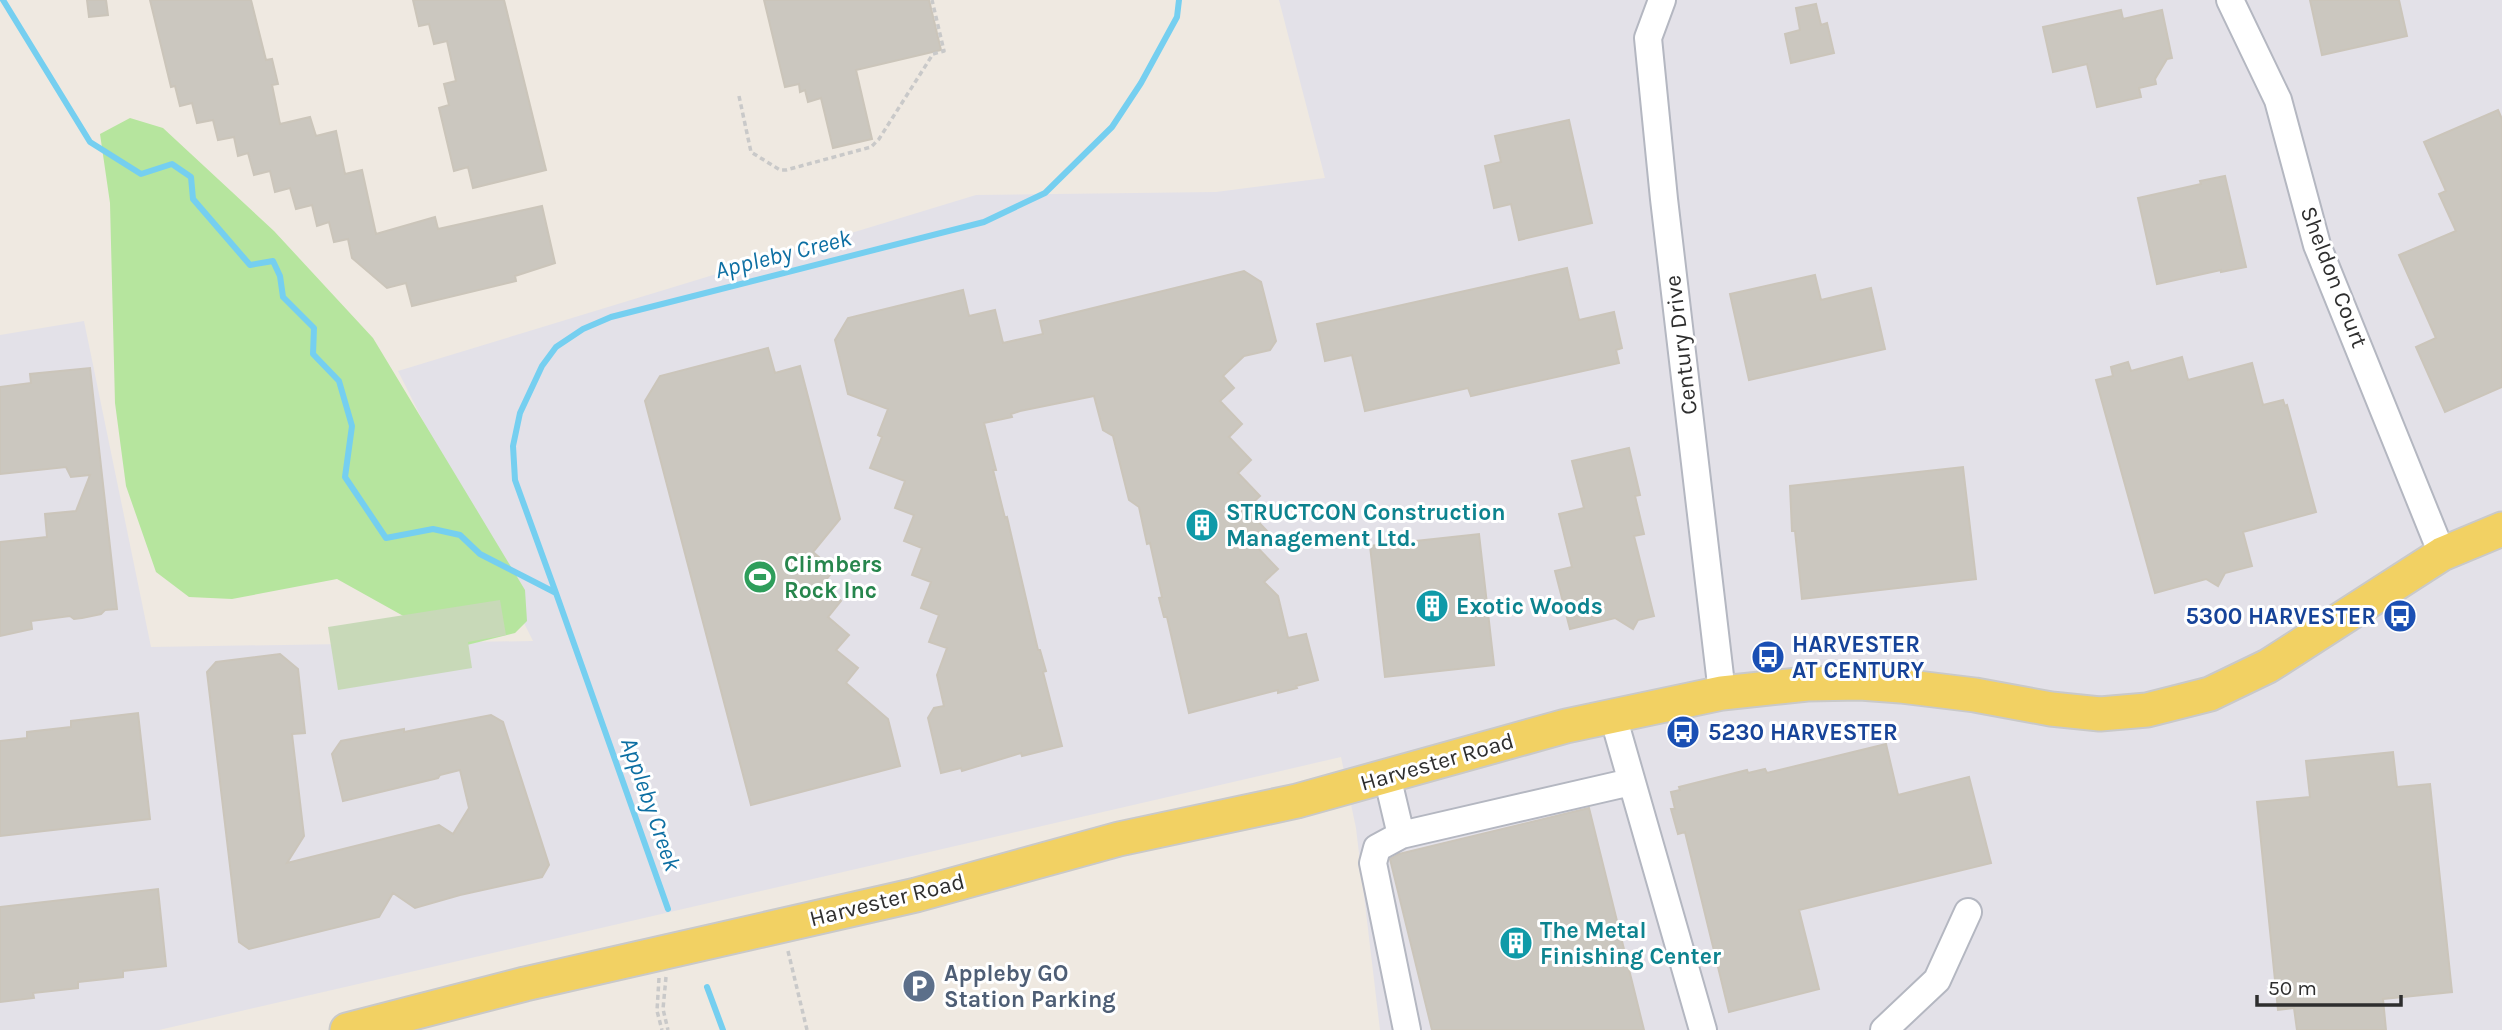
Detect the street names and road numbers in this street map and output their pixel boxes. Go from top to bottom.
street label: Sheldon Court [2295,203,2373,352]
street label: Century Drive [1659,274,1703,416]
street label: Harvester Road [1357,727,1517,797]
street label: Harvester Road [807,868,967,932]

